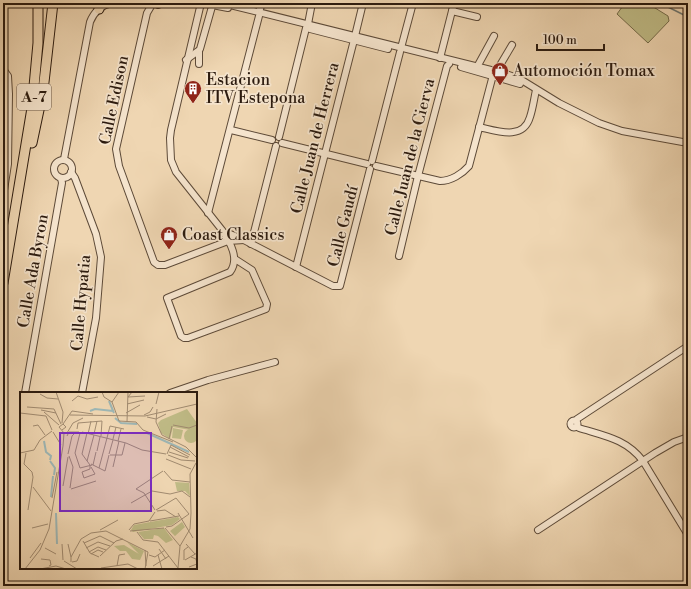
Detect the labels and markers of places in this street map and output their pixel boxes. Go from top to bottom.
shop icon: Automoción Tomax [490,61,510,86]
place label: Automoción Tomax [512,61,656,81]
place label: Estacion ITV Estepona [206,70,306,108]
building icon: Estacion ITV Estepona [183,79,203,104]
shop icon: Coast Classics [159,225,179,250]
place label: Coast Classics [182,225,284,245]

